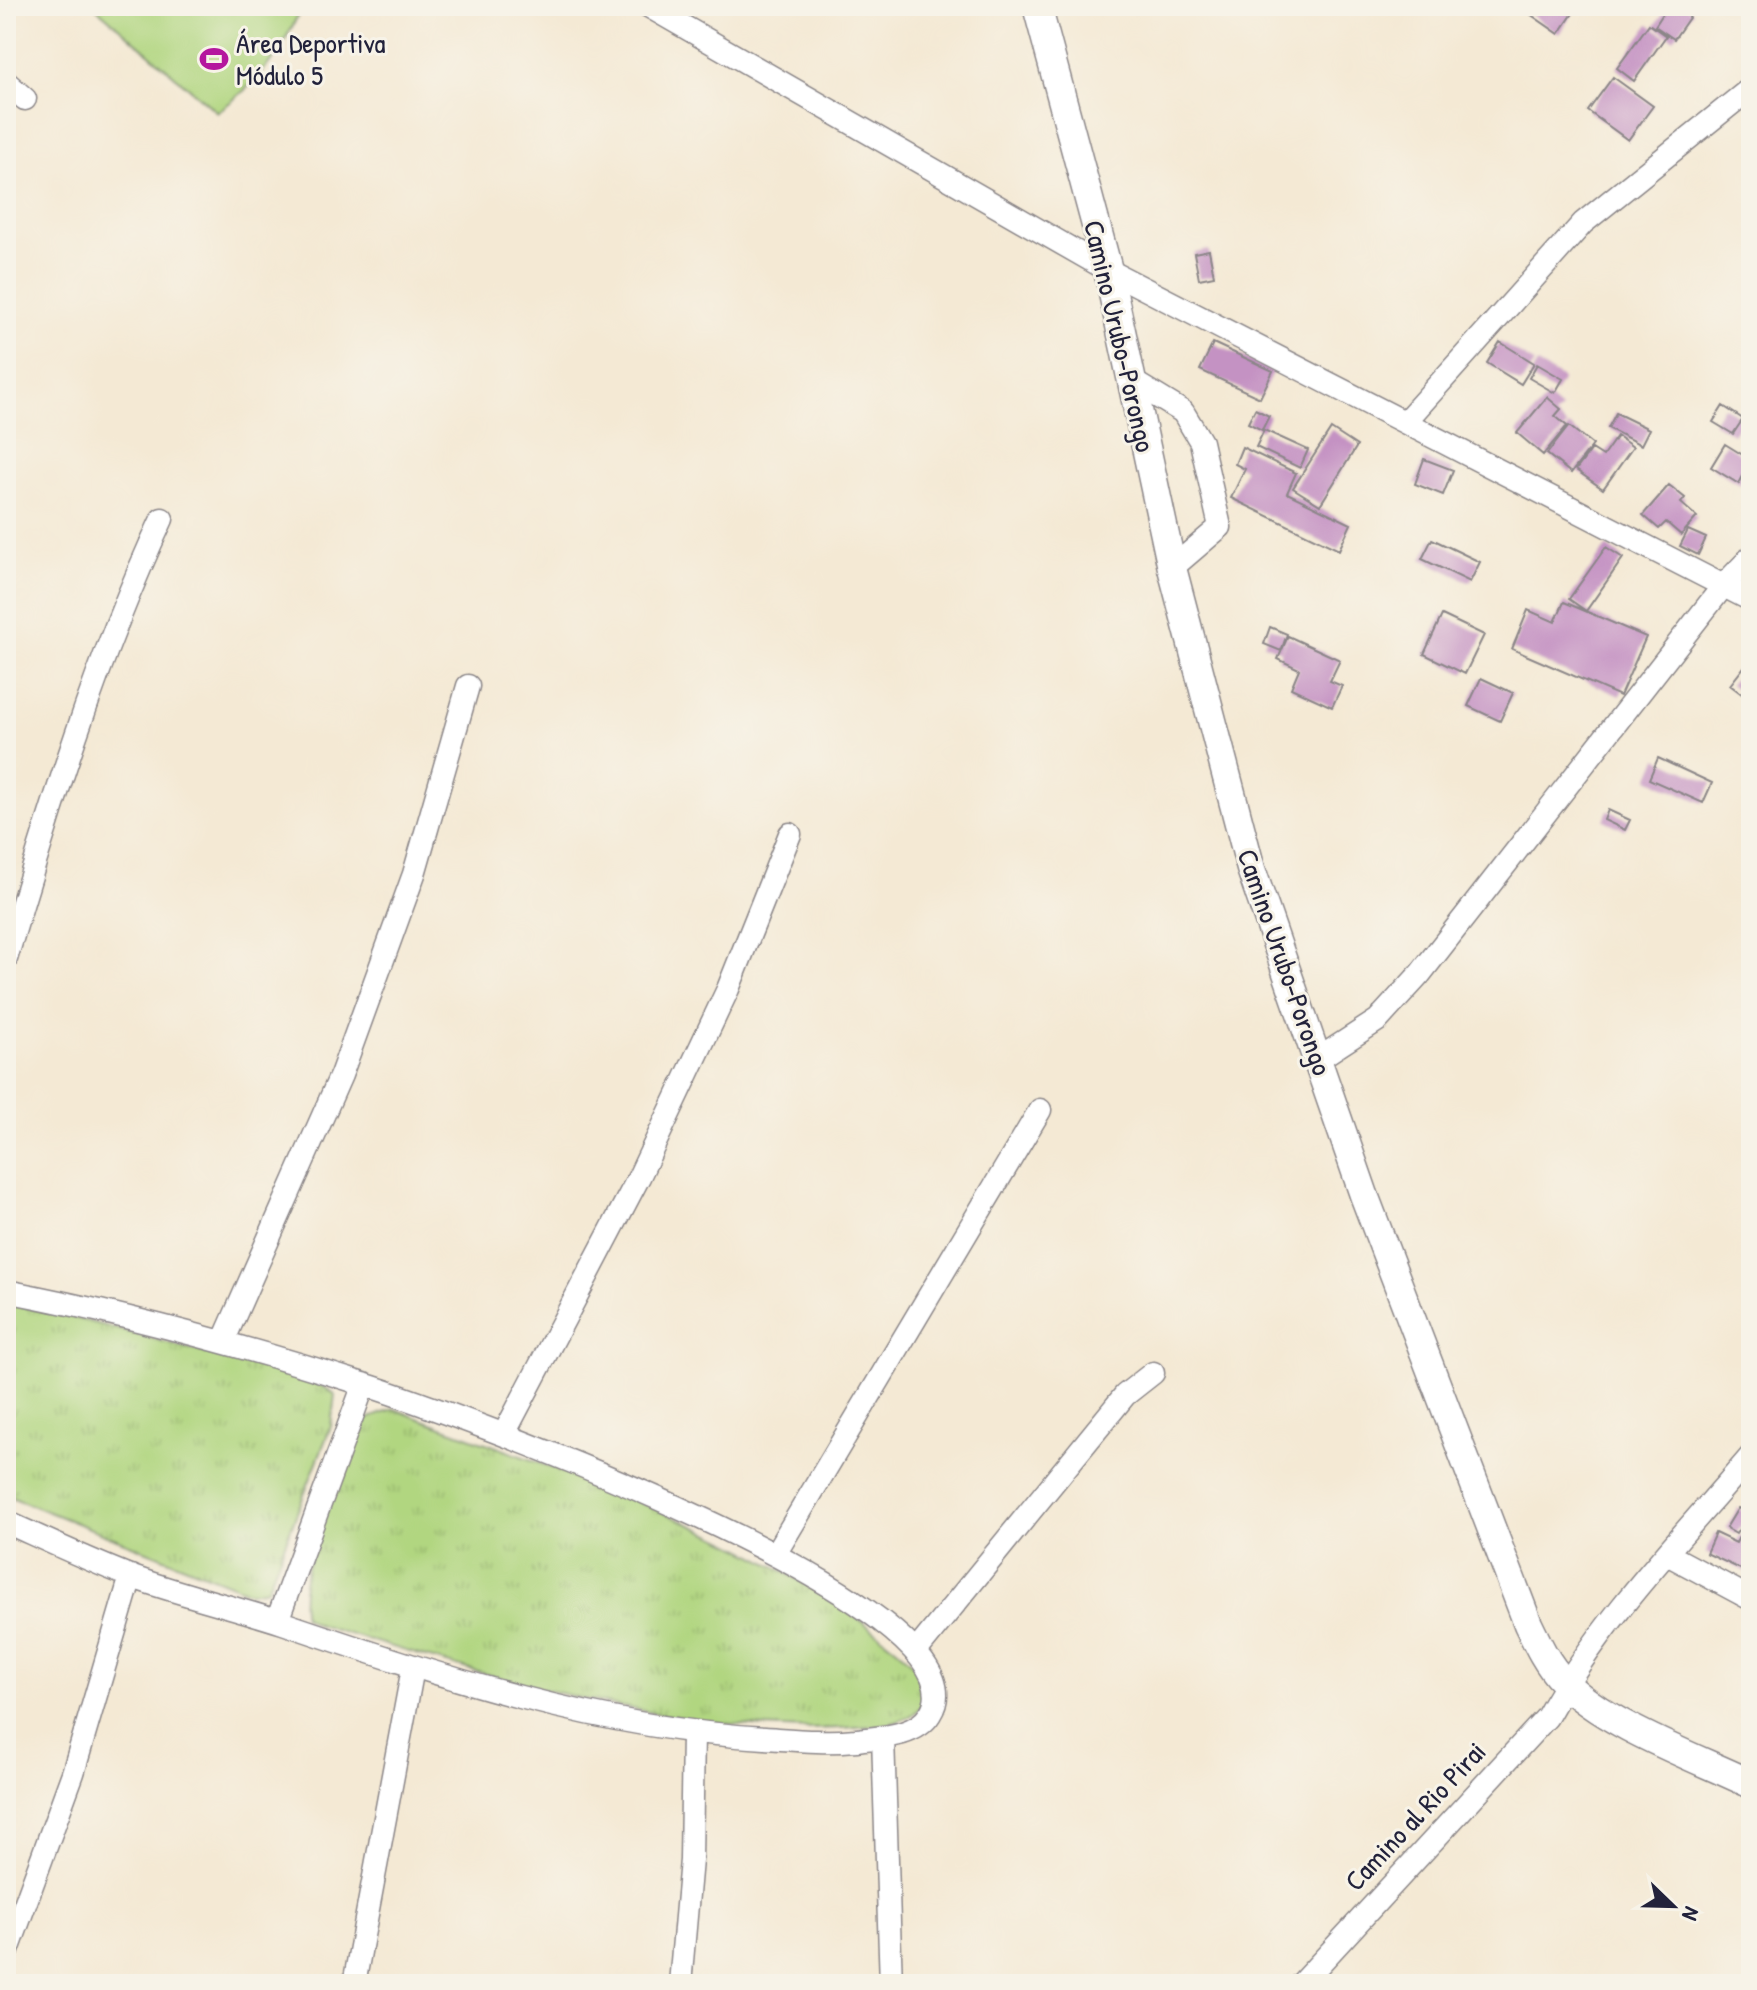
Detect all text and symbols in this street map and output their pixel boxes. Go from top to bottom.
place label: Área Deportiva Módulo 5 [236,24,386,94]
sports icon: Área Deportiva Módulo 5 [199,44,229,74]
street label: Camino Urubo-Porongo [1075,216,1165,456]
street label: Camino Urubo-Porongo [1228,844,1342,1080]
street label: Camino al Rio Pirai [1336,1733,1494,1899]
north arrow [1633,1866,1713,1946]
text: N [1675,1903,1708,1925]

